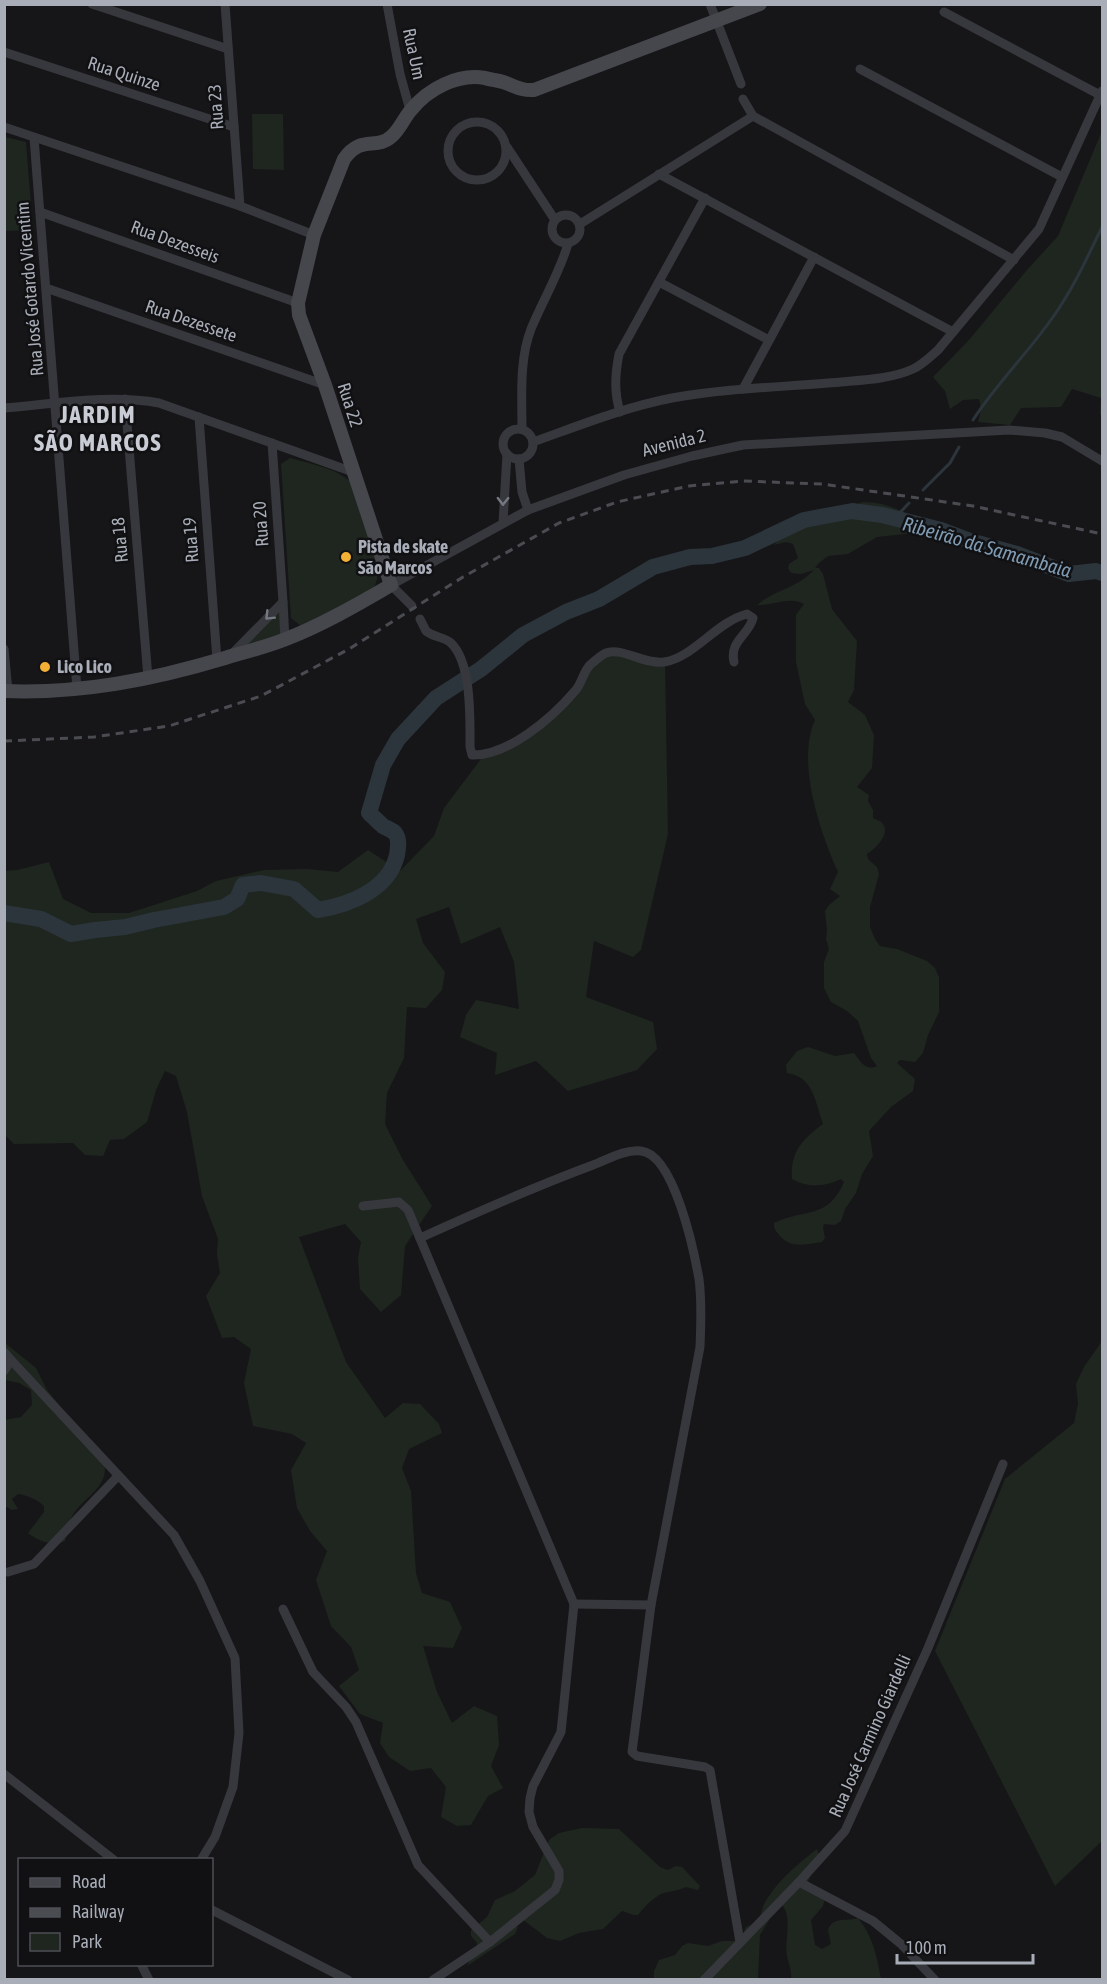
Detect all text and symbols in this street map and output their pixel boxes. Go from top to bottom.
street label: Rua Um [399,26,430,82]
street label: Rua Quinze [85,52,163,95]
street label: Rua 23 [203,84,228,130]
street label: Rua José Gotardo Vicentim [11,201,48,377]
street label: Rua Dezesseis [128,216,222,267]
street label: Rua Dezessete [143,295,240,346]
street label: Rua 22 [333,380,367,430]
district label: JARDIM SÃO MARCOS [34,401,162,456]
street label: Avenida 2 [640,424,708,461]
one-way arrow [497,496,509,505]
street label: Rua 20 [248,501,273,547]
water label: Ribeirão da Samambaia [900,511,1074,582]
street label: Rua 18 [107,516,132,564]
street label: Rua 19 [178,517,203,563]
place label: Pista de skate São Marcos [358,536,448,578]
marker: Pista de skate São Marcos [339,550,353,564]
one-way arrow [266,609,277,620]
place label: Lico Lico [57,656,112,677]
marker: Lico Lico [38,660,52,674]
street label: Rua José Carmino Giardelli [824,1651,915,1820]
legend [18,1858,213,1966]
text: Road [72,1871,106,1892]
text: Railway [72,1901,124,1922]
scale bar [897,1927,1034,1965]
text: Park [72,1931,102,1952]
text: 100 m [906,1937,947,1958]

